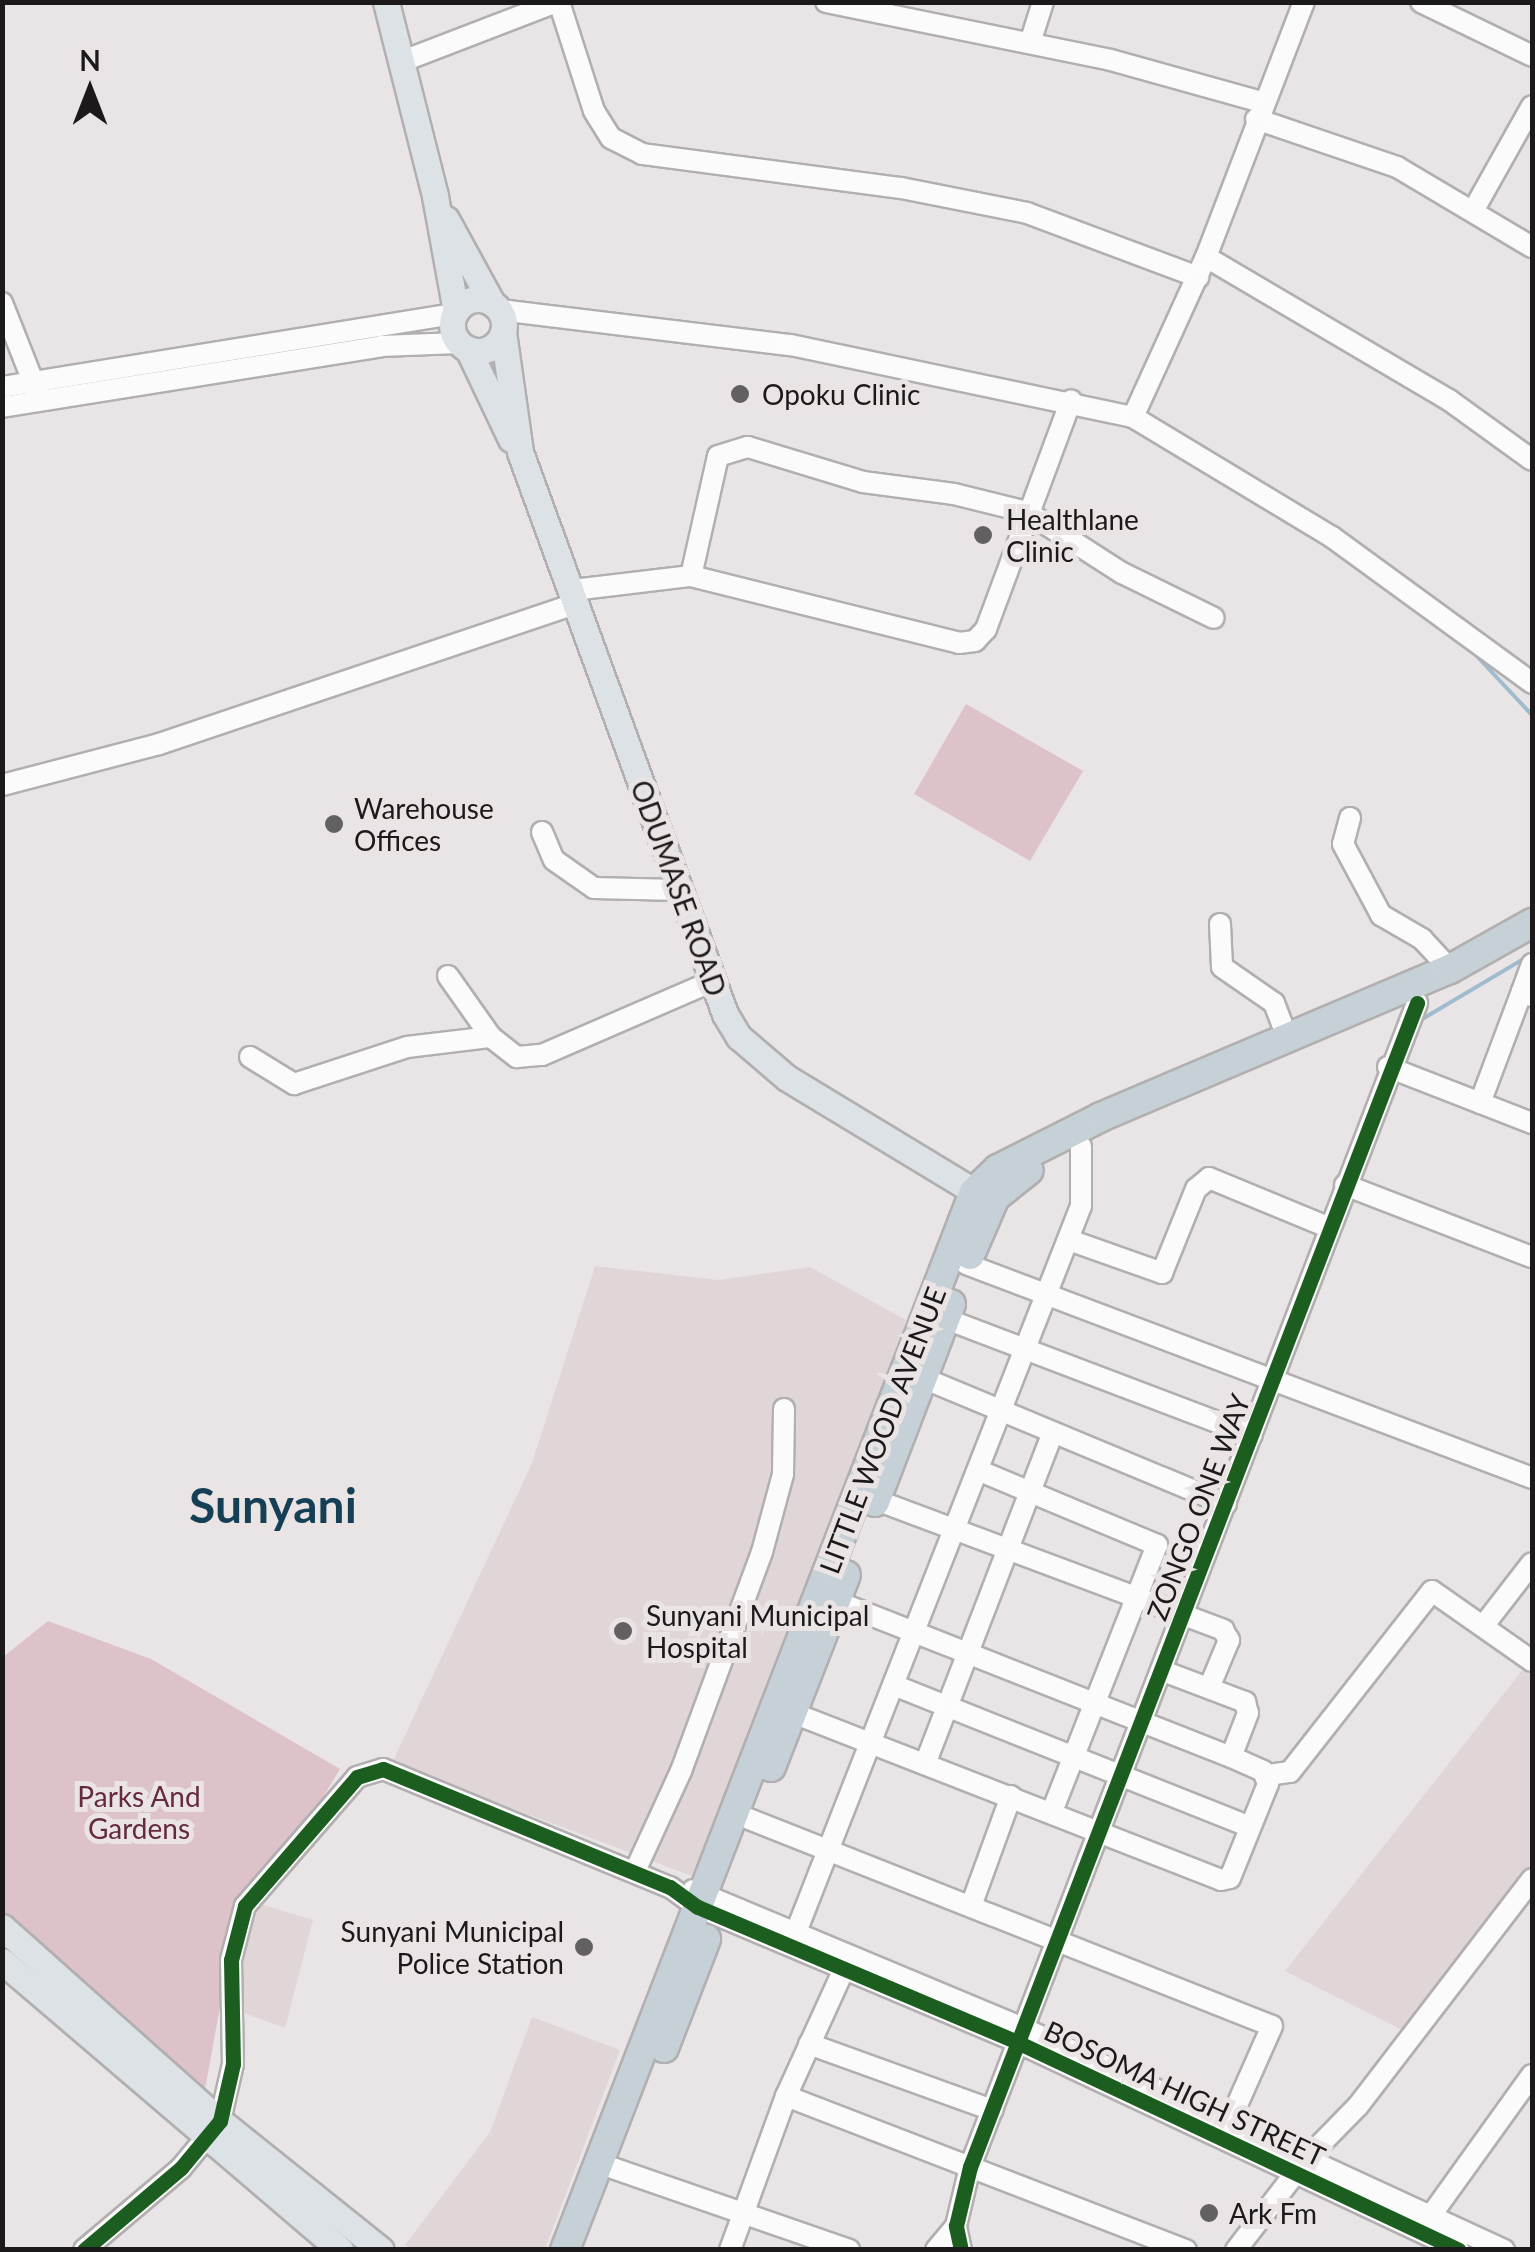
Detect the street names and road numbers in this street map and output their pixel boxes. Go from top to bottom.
street label: ODUMASE ROAD [624,775,734,1001]
street label: LITTLE WOOD AVENUE [812,1281,952,1579]
street label: ZONGO ONE WAY [1139,1389,1257,1625]
street label: BOSOMA HIGH STREET [1039,2013,1331,2173]

